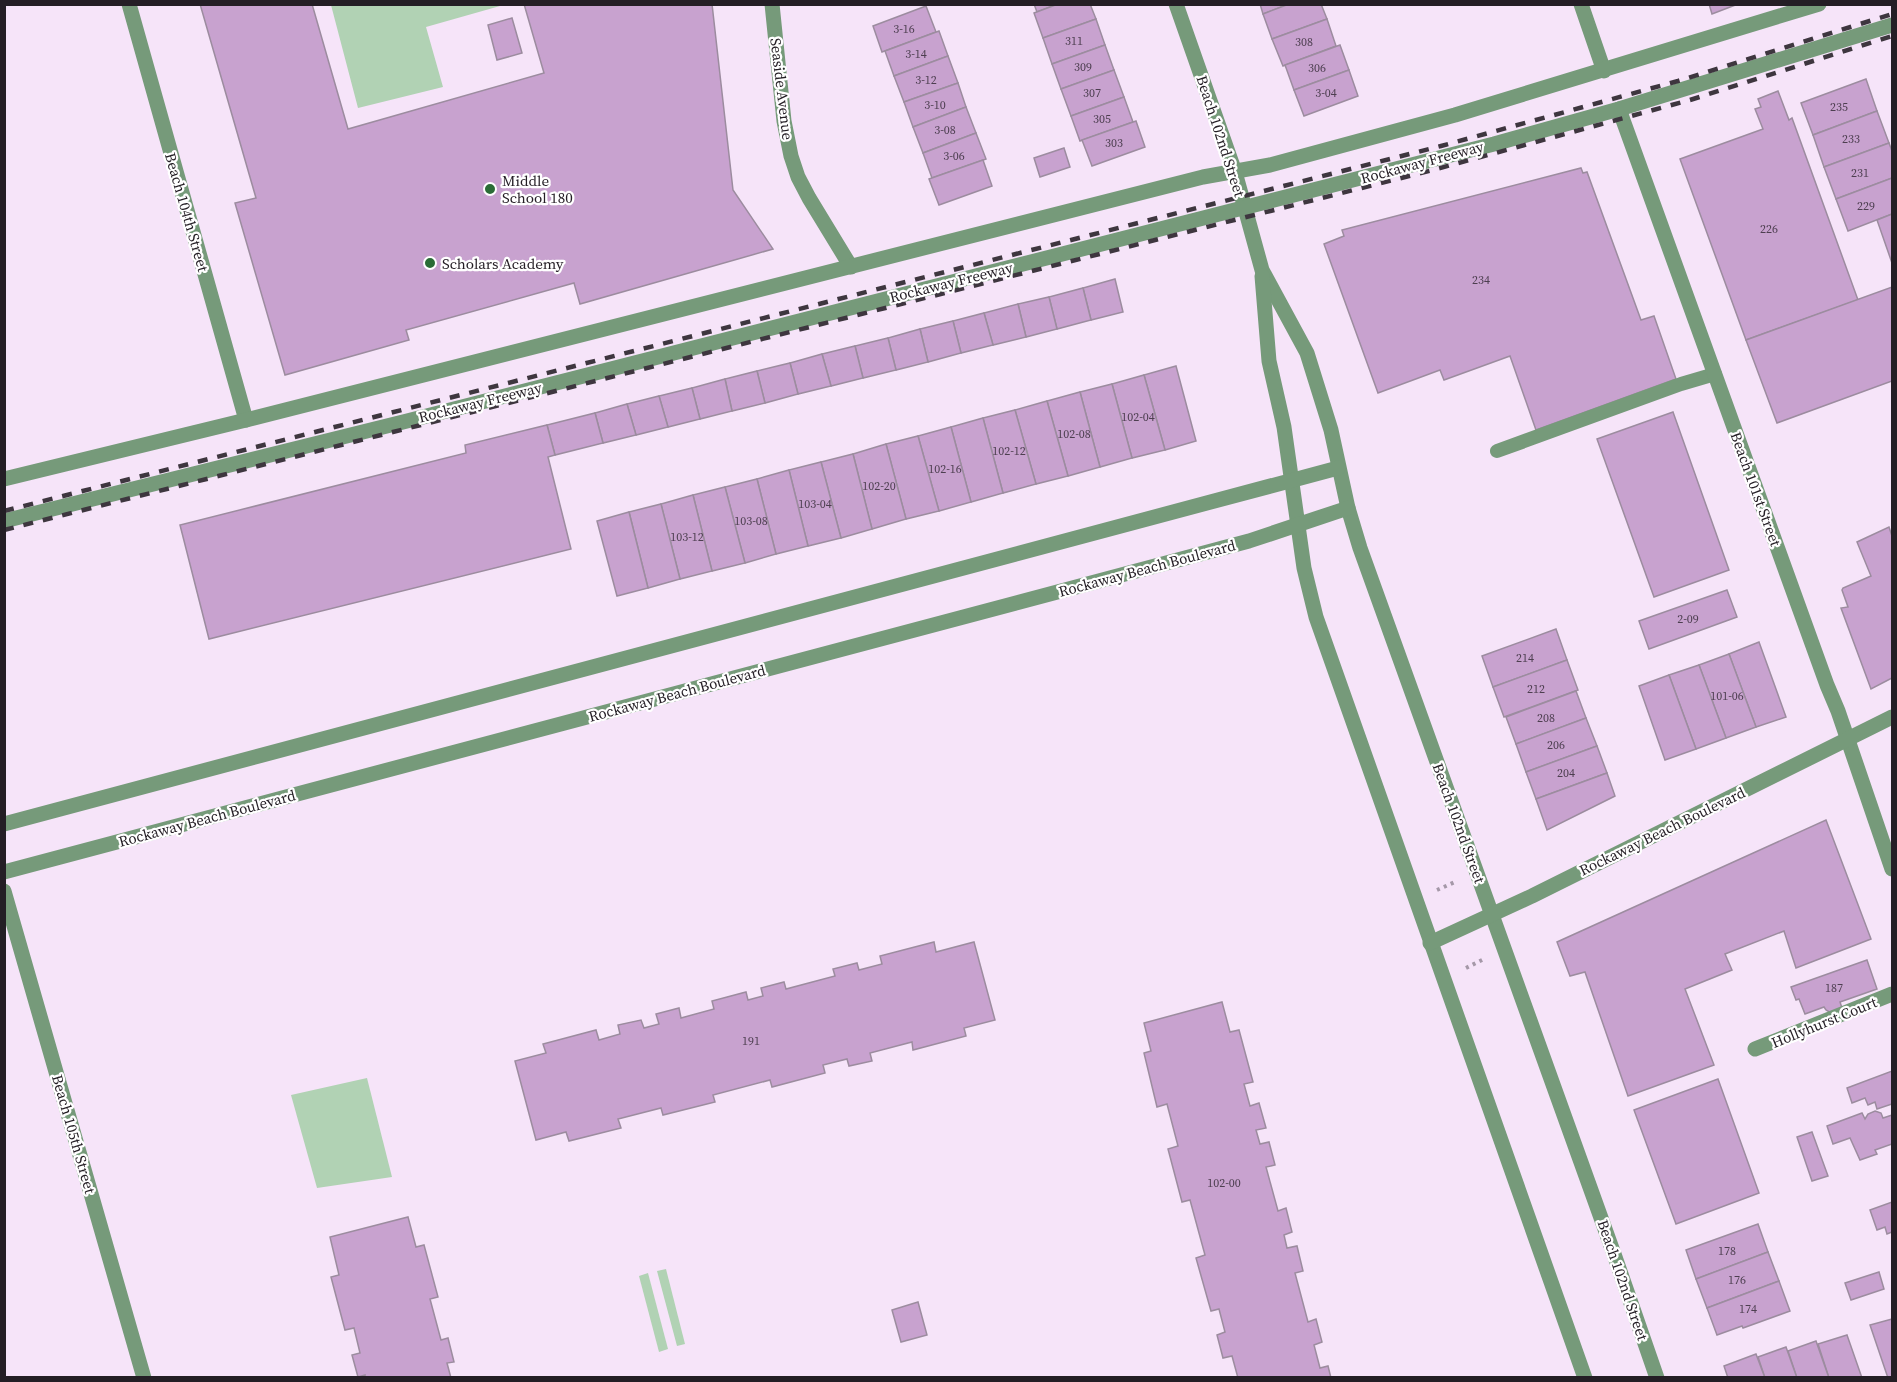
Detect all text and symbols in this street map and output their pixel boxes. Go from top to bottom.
house number: 3-16 [893,21,915,37]
house number: 311 [1065,33,1083,49]
house number: 308 [1295,34,1313,50]
street label: Seaside Avenue [765,37,799,142]
house number: 3-14 [905,46,927,62]
house number: 309 [1074,59,1092,75]
house number: 306 [1308,60,1326,76]
house number: 3-12 [915,72,937,88]
street label: Beach 102nd Street [1191,73,1251,200]
house number: 307 [1083,85,1101,101]
house number: 3-04 [1315,85,1337,101]
house number: 3-10 [924,97,946,113]
house number: 235 [1830,99,1848,115]
house number: 305 [1093,111,1111,127]
house number: 3-08 [934,122,956,138]
house number: 233 [1842,131,1860,147]
house number: 303 [1105,135,1123,151]
street label: Rockaway Freeway [1358,135,1486,189]
house number: 3-06 [943,148,965,164]
street label: Beach 104th Street [160,150,214,274]
house number: 231 [1851,165,1869,181]
place label: Middle School 180 [502,170,573,208]
marker: Middle School 180 [483,182,497,196]
house number: 229 [1857,198,1875,214]
house number: 226 [1760,221,1778,237]
place label: Scholars Academy [442,253,564,274]
marker: Scholars Academy [423,256,437,270]
street label: Rockaway Freeway [887,256,1015,307]
house number: 234 [1472,272,1490,288]
street label: Rockaway Freeway [416,376,544,427]
house number: 102-04 [1121,409,1155,425]
house number: 102-08 [1057,426,1091,442]
street label: Beach 101st Street [1726,429,1786,549]
house number: 102-12 [992,443,1026,459]
house number: 102-16 [928,461,962,477]
house number: 102-20 [862,478,896,494]
house number: 103-04 [798,496,832,512]
house number: 103-08 [734,513,768,529]
house number: 103-12 [670,529,704,545]
street label: Rockaway Beach Boulevard [1056,534,1238,602]
house number: 2-09 [1677,611,1699,627]
house number: 214 [1516,650,1534,666]
street label: Rockaway Beach Boulevard [586,659,768,727]
house number: 212 [1527,681,1545,697]
house number: 101-06 [1710,688,1744,704]
house number: 208 [1537,710,1555,726]
house number: 206 [1547,737,1565,753]
street label: Beach 102nd Street [1427,760,1491,886]
house number: 204 [1557,765,1575,781]
street label: Rockaway Beach Boulevard [1575,781,1749,880]
street label: Rockaway Beach Boulevard [116,784,298,852]
house number: 187 [1825,980,1843,996]
street label: Hollyhurst Court [1768,991,1880,1053]
house number: 191 [742,1033,760,1049]
street label: Beach 105th Street [47,1072,101,1196]
house number: 102-00 [1207,1175,1241,1191]
street label: Beach 102nd Street [1592,1217,1654,1343]
house number: 178 [1718,1243,1736,1259]
house number: 176 [1728,1272,1746,1288]
house number: 174 [1739,1301,1757,1317]

